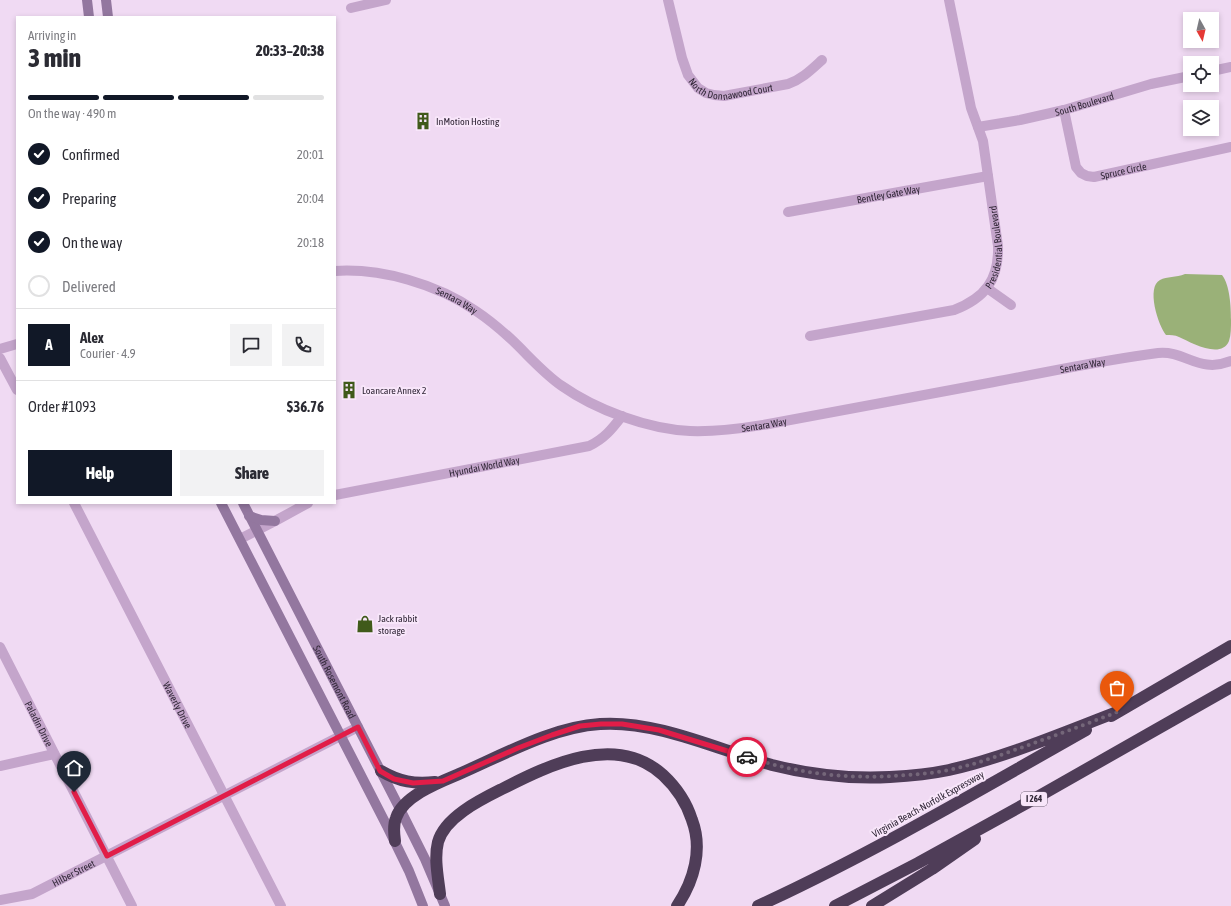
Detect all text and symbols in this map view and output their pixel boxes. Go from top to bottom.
north arrow [1183,12,1219,48]
map controls [1183,12,1219,136]
text: Arriving in [28,28,76,43]
text: 20:33–20:38 [256,42,324,59]
text: 3 min [28,43,81,73]
button: locate [1183,56,1219,92]
street label: North Donnawood Court [687,76,774,102]
street label: South Boulevard [1054,90,1115,117]
button: layers [1183,100,1219,136]
text: On the way · 490 m [28,106,116,121]
building icon: InMotion Hosting [413,111,433,131]
place label: InMotion Hosting [436,116,500,127]
icon: check [28,143,50,165]
text: Confirmed [62,146,120,163]
text: 20:01 [297,147,324,162]
street label: Spruce Circle [1099,160,1148,181]
street label: Bentley Gate Way [856,183,921,205]
icon: check [28,187,50,209]
text: Preparing [62,190,116,207]
text: 20:04 [297,191,324,206]
street label: Presidential Boulevard [983,205,1004,290]
icon: check [28,231,50,253]
text: On the way [62,234,123,251]
text: 20:18 [297,235,324,250]
text: Delivered [62,278,116,295]
street label: Sentara Way [434,285,480,316]
button: chat [230,324,272,366]
button: phone [282,324,324,366]
text: Alex [80,329,104,346]
text: A [45,336,53,353]
text: Courier · 4.9 [80,346,136,361]
street label: Sentara Way [1059,356,1106,375]
building icon: Loancare Annex 2 [339,380,359,400]
place label: Loancare Annex 2 [362,385,427,396]
text: Order #1093 [28,398,96,415]
text: $36.76 [287,398,324,415]
street label: Sentara Way [741,415,788,434]
button: Help [28,450,172,496]
button: Share [180,450,324,496]
street label: Hyundai World Way [448,454,521,478]
place label: Jack rabbit storage [378,613,417,636]
shop icon: Jack rabbit storage [355,614,375,634]
street label: South Rosemont Road [311,643,358,721]
pin [1100,671,1134,712]
icon: bag [1106,677,1128,699]
street label: Waverly Drive [161,680,194,730]
street label: Paladin Drive [23,699,55,749]
courier [727,737,767,777]
icon: car [736,746,758,768]
pin [57,751,91,792]
icon: home [63,757,85,779]
street label: Virginia Beach-Norfolk Expressway [870,769,986,839]
road number: I 264 [1021,792,1047,806]
street label: Hilber Street [50,857,97,888]

